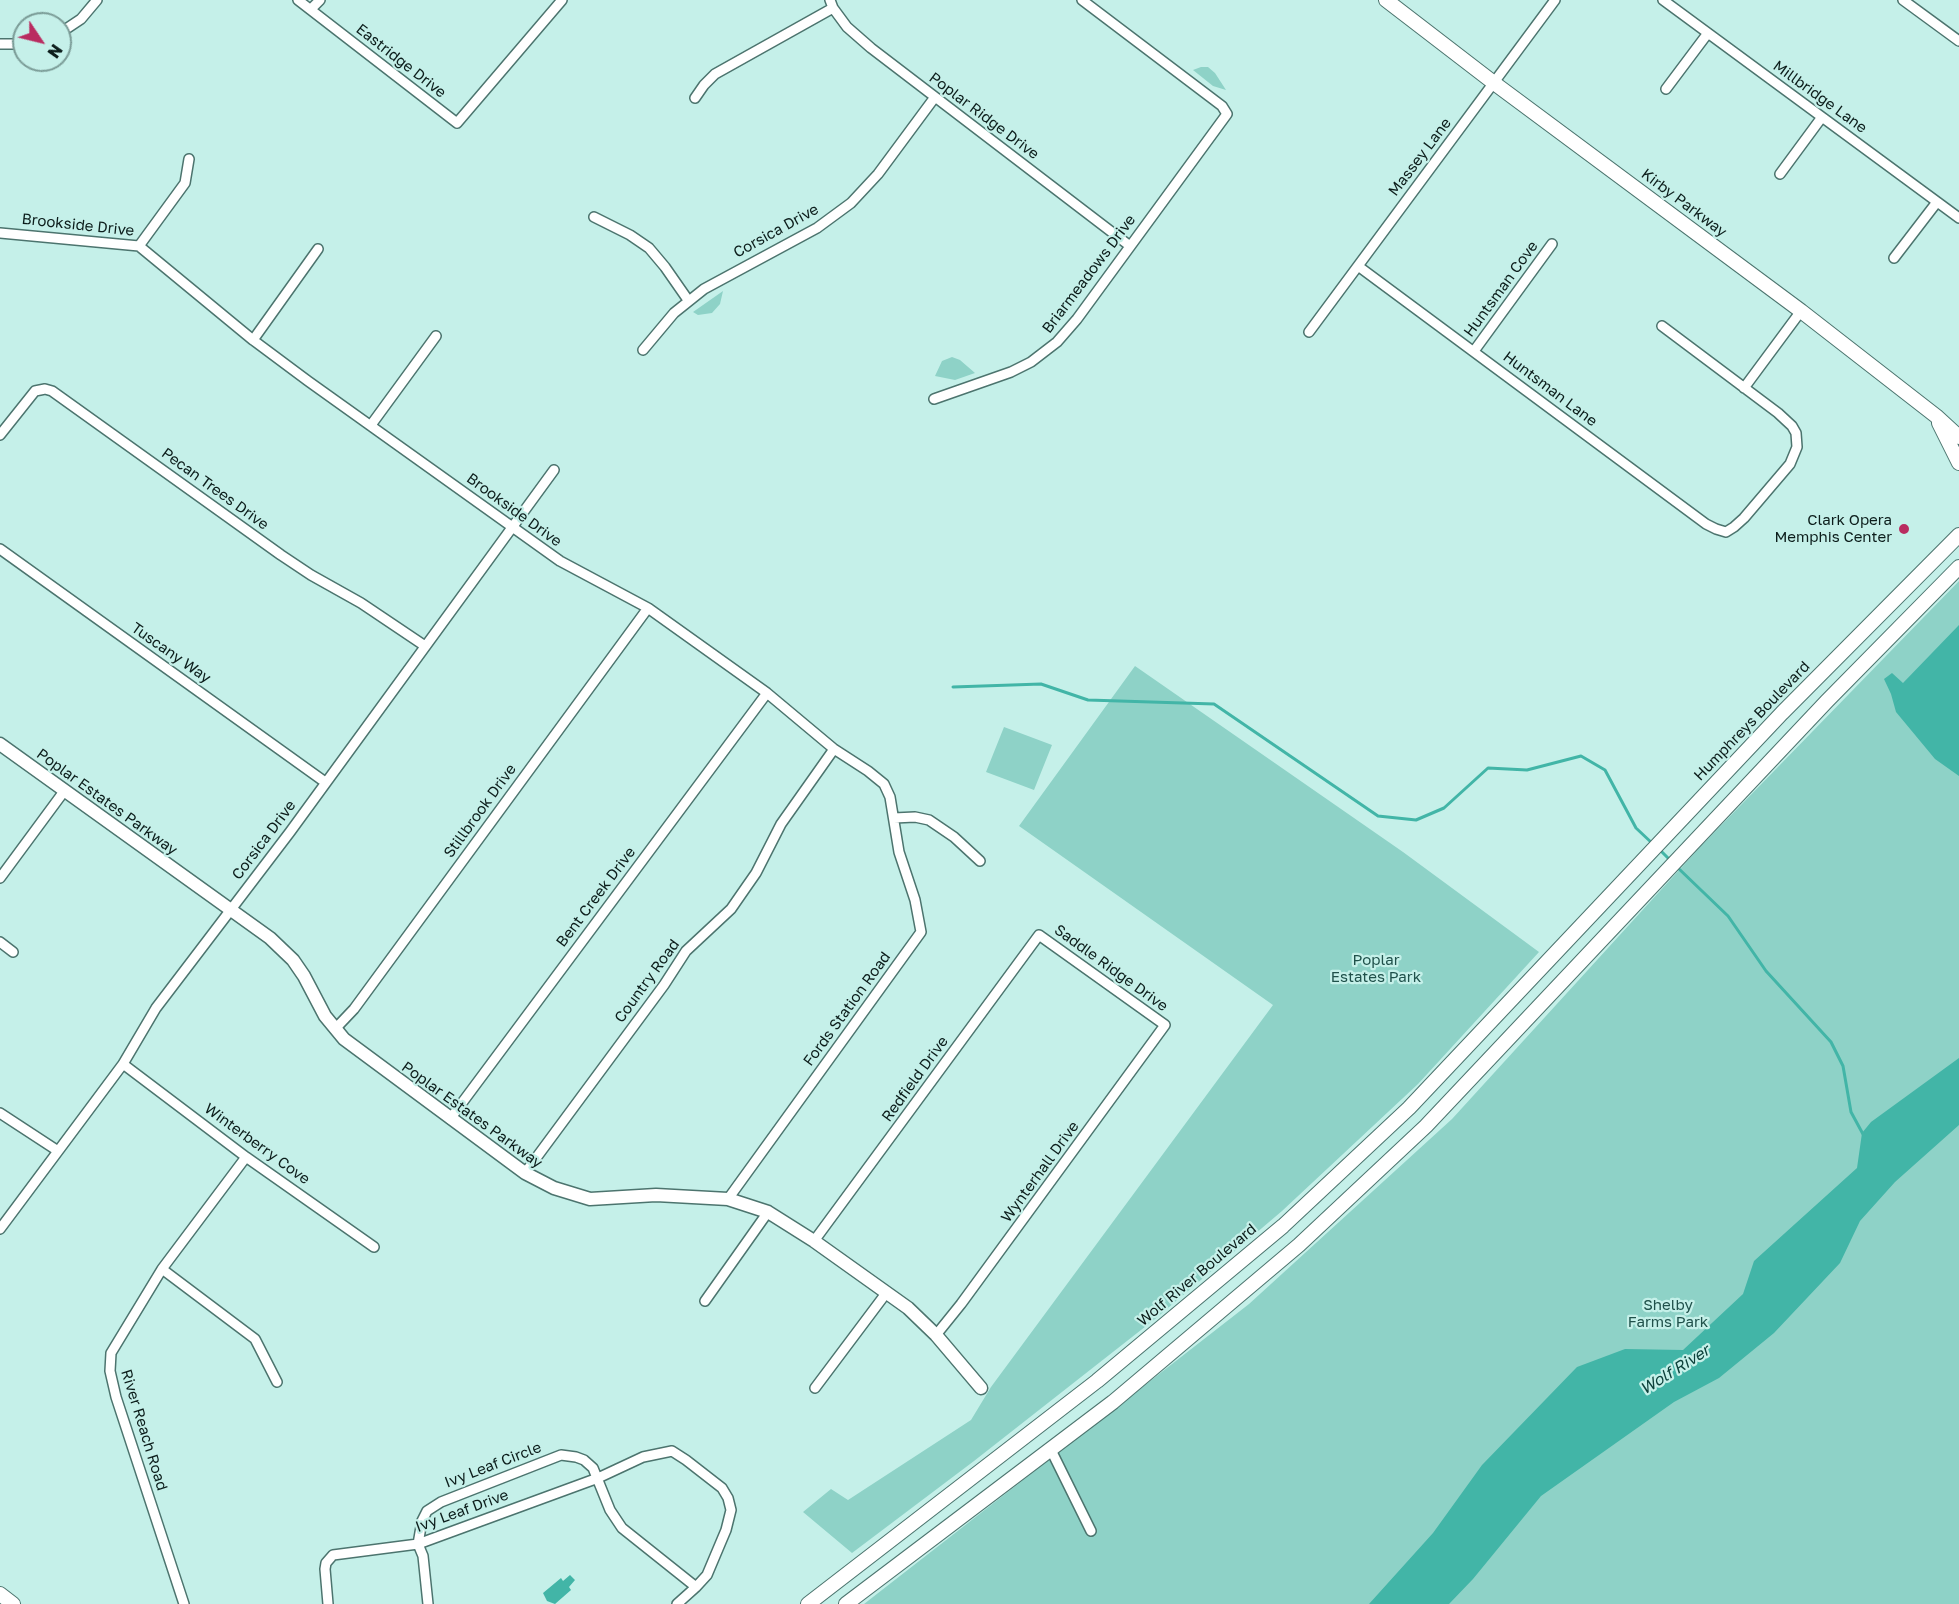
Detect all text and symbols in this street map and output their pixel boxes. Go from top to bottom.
north arrow [12,12,72,72]
street label: Eastridge Drive [352,20,450,102]
text: N [43,40,67,62]
street label: Millbridge Lane [1770,57,1870,137]
street label: Poplar Ridge Drive [925,69,1043,163]
street label: Massey Lane [1385,114,1455,200]
street label: Kirby Parkway [1638,165,1730,241]
street label: Corsica Drive [730,200,822,262]
street label: Brookside Drive [21,210,135,240]
street label: Briarmeadows Drive [1039,211,1139,337]
street label: Huntsman Cove [1460,238,1542,340]
street label: Huntsman Lane [1499,348,1601,430]
street label: Pecan Trees Drive [158,444,272,534]
street label: Brookside Drive [463,469,565,551]
place label: Clark Opera Memphis Center [1774,511,1892,546]
marker: Clark Opera Memphis Center [1897,522,1911,536]
street label: Tuscany Way [128,619,214,687]
street label: Humphreys Boulevard [1690,658,1814,784]
street label: Poplar Estates Parkway [33,745,181,859]
street label: Stillbrook Drive [440,761,520,861]
street label: Corsica Drive [228,797,300,883]
street label: Bent Creek Drive [553,844,639,950]
street label: Saddle Ridge Drive [1051,921,1171,1015]
street label: Country Road [611,936,683,1026]
street label: Fords Station Road [800,948,894,1070]
park label: Poplar Estates Park [1331,951,1421,986]
street label: Redfield Drive [878,1033,952,1125]
street label: Poplar Estates Parkway [398,1058,546,1172]
street label: Winterberry Cove [201,1100,313,1188]
street label: Wynterhall Drive [997,1118,1083,1226]
street label: Wolf River Boulevard [1134,1220,1260,1330]
park label: Shelby Farms Park [1628,1296,1708,1331]
water label: Wolf River [1637,1341,1713,1399]
street label: River Reach Road [117,1367,171,1493]
street label: Ivy Leaf Circle [442,1438,544,1492]
street label: Ivy Leaf Drive [413,1486,511,1536]

